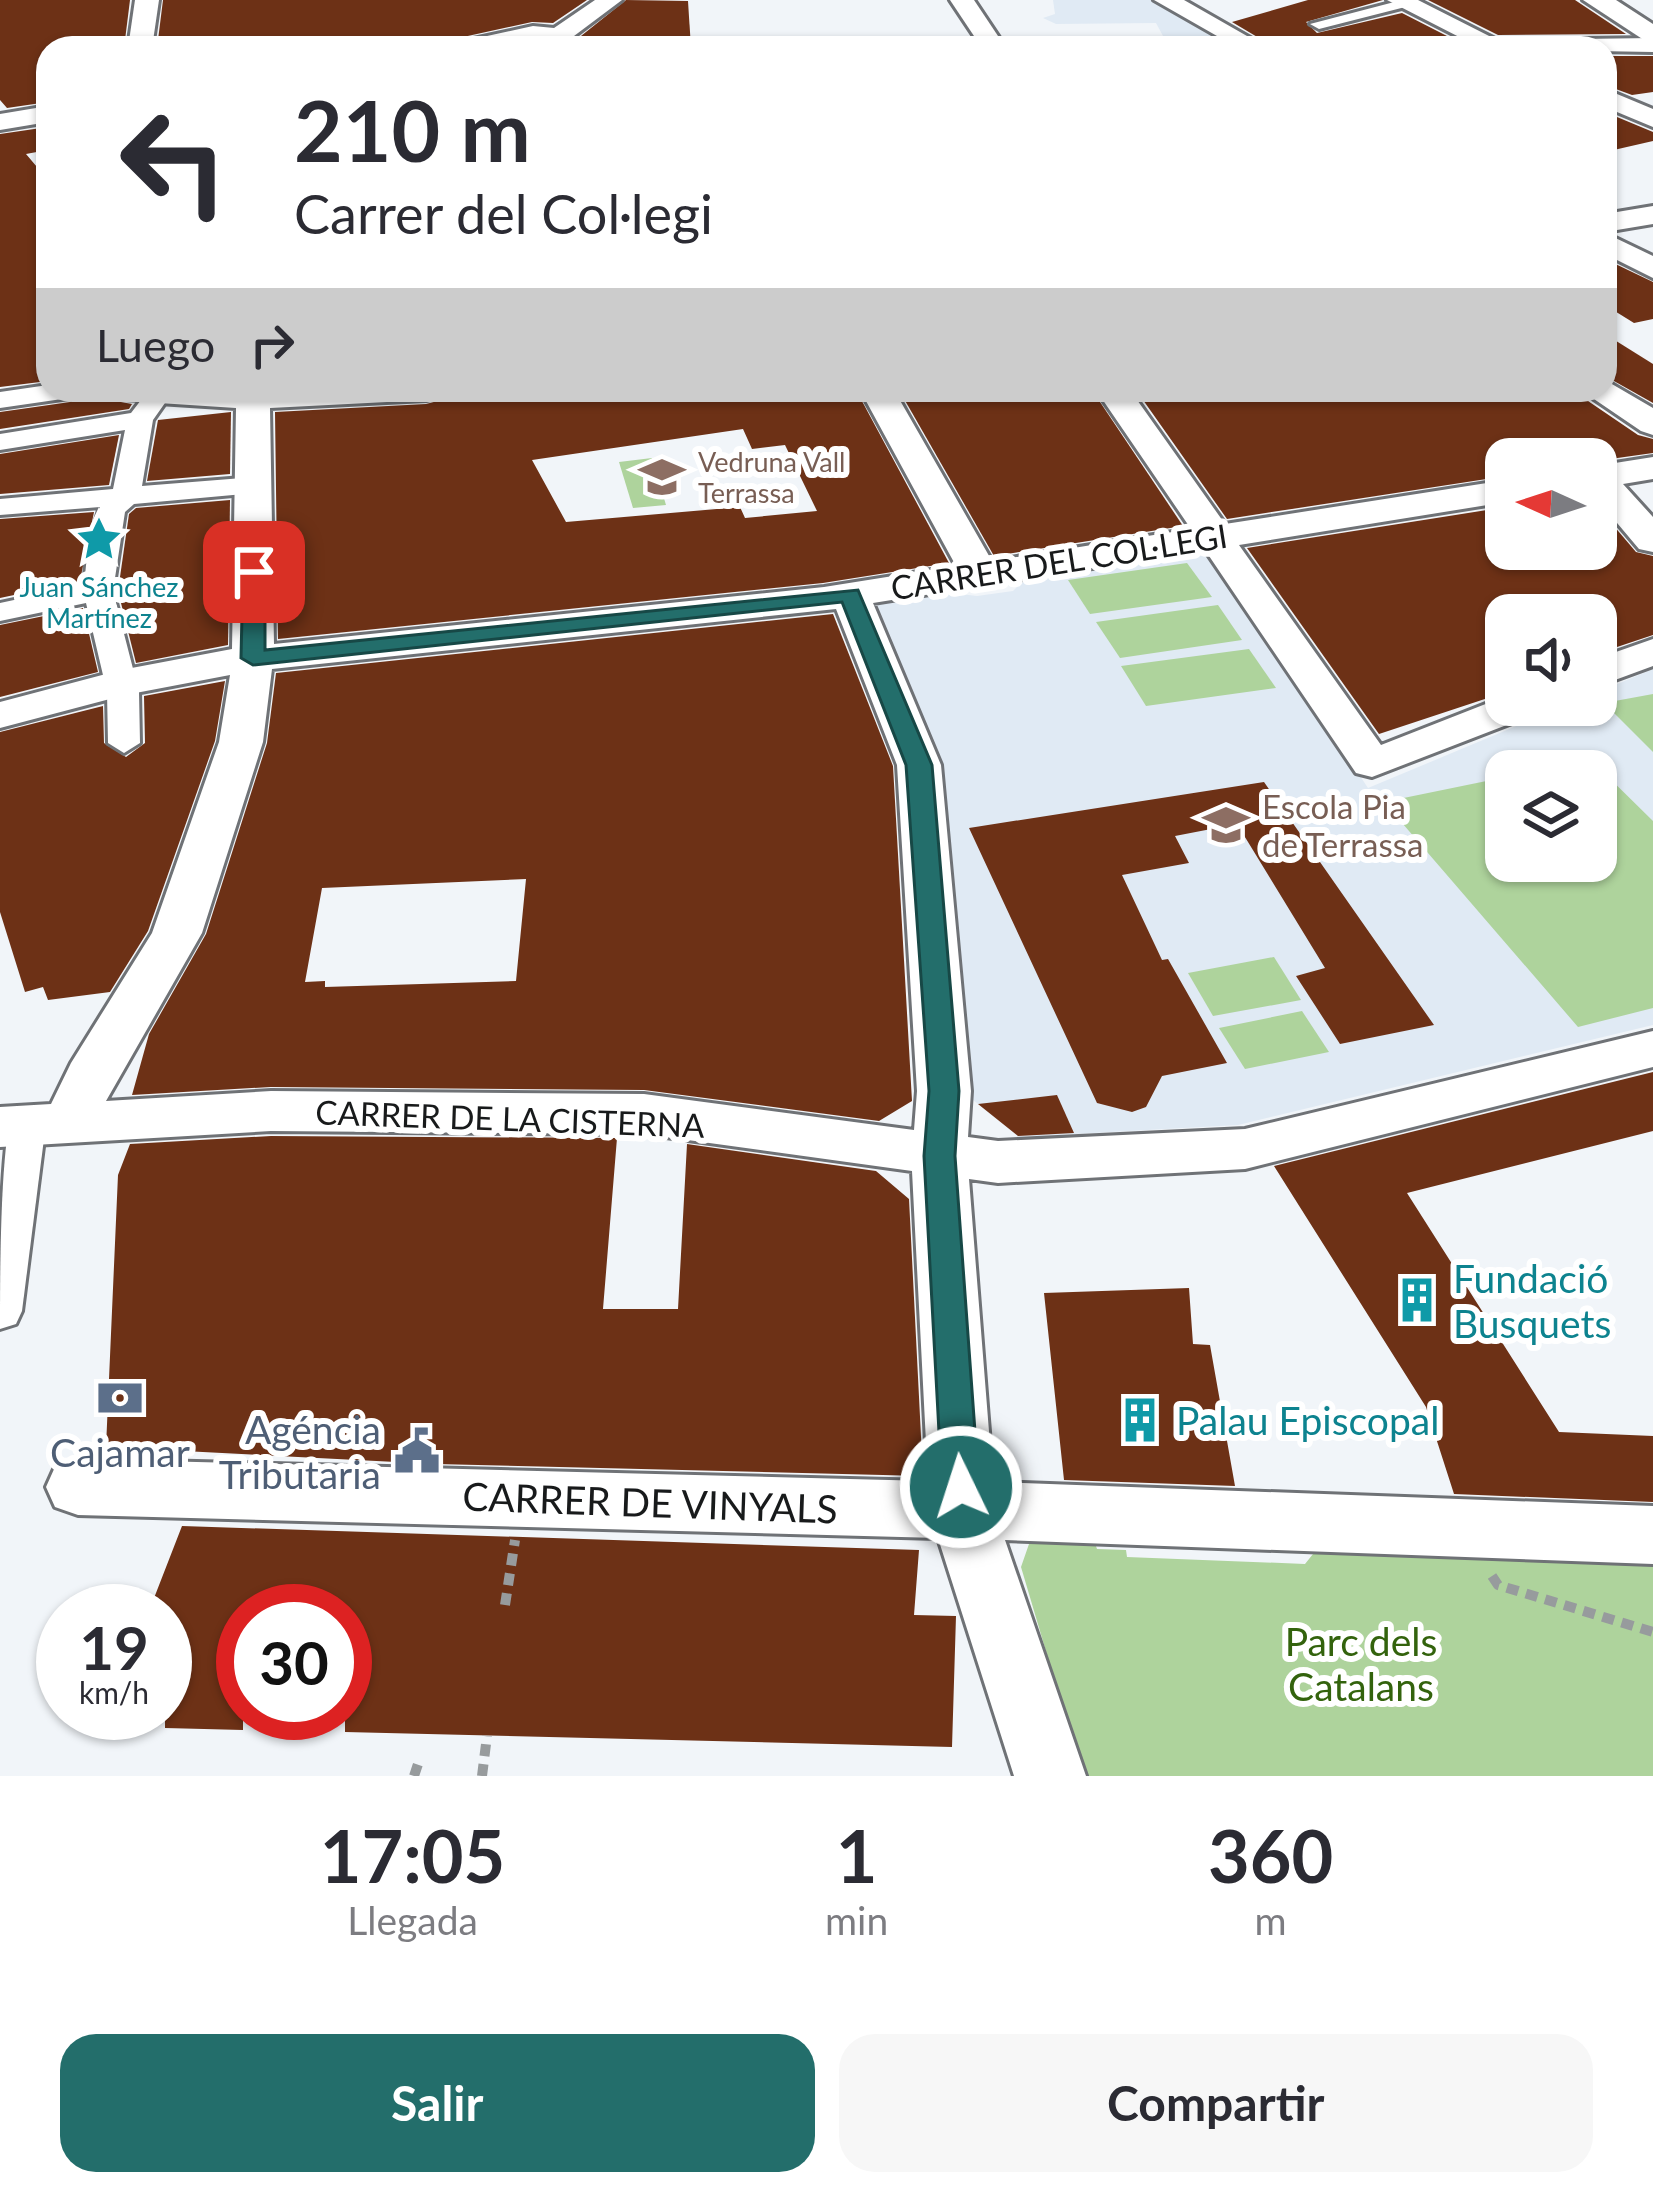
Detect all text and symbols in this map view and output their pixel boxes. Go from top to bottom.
text: 210 m [294,79,531,180]
icon: left [96,84,252,240]
text: Carrer del Col·legi [294,181,713,246]
icon: right [239,312,305,378]
text: Luego [96,318,215,372]
north arrow [1485,438,1617,570]
map controls [1485,438,1617,882]
place label: Vedruna Vall Terrassa [698,445,845,509]
school or university icon: Vedruna Vall Terrassa [637,452,687,502]
place icon: Juan Sánchez Martínez [74,514,124,564]
street label: CARRER DEL COL·LEGI [888,515,1230,607]
pin [203,521,305,623]
icon: arrive [221,539,287,605]
place label: Juan Sánchez Martínez [20,570,178,634]
button: sound [1485,594,1617,726]
button: layers [1485,750,1617,882]
place label: Escola Pia de Terrassa [1262,786,1423,864]
school or university icon: Escola Pia de Terrassa [1201,800,1251,850]
street label: CARRER DE LA CISTERNA [315,1091,706,1145]
place label: Fundació Busquets [1453,1255,1611,1346]
building icon: Fundació Busquets [1392,1275,1442,1325]
bank icon: Cajamar [95,1373,145,1423]
building icon: Palau Episcopal [1115,1395,1165,1445]
place label: Palau Episcopal [1176,1397,1439,1443]
place label: Agéncia Tributaria [219,1406,381,1497]
position arrow [898,1424,1024,1550]
public building icon: Agéncia Tributaria [392,1426,442,1476]
place label: Cajamar [50,1429,190,1475]
street label: CARRER DE VINYALS [462,1472,838,1532]
speed limit sign: 30 [216,1584,372,1740]
text: 19 [79,1611,149,1683]
park label: Parc dels Catalans [1285,1618,1437,1709]
text: km/h [79,1674,149,1710]
text: 17:05 [320,1812,505,1898]
text: 1 [836,1812,878,1898]
text: 360 [1208,1812,1333,1898]
text: Llegada [347,1897,478,1943]
text: min [825,1897,888,1943]
text: m [1255,1897,1287,1943]
button: Salir [60,2034,815,2172]
button: Compartir [839,2034,1593,2172]

